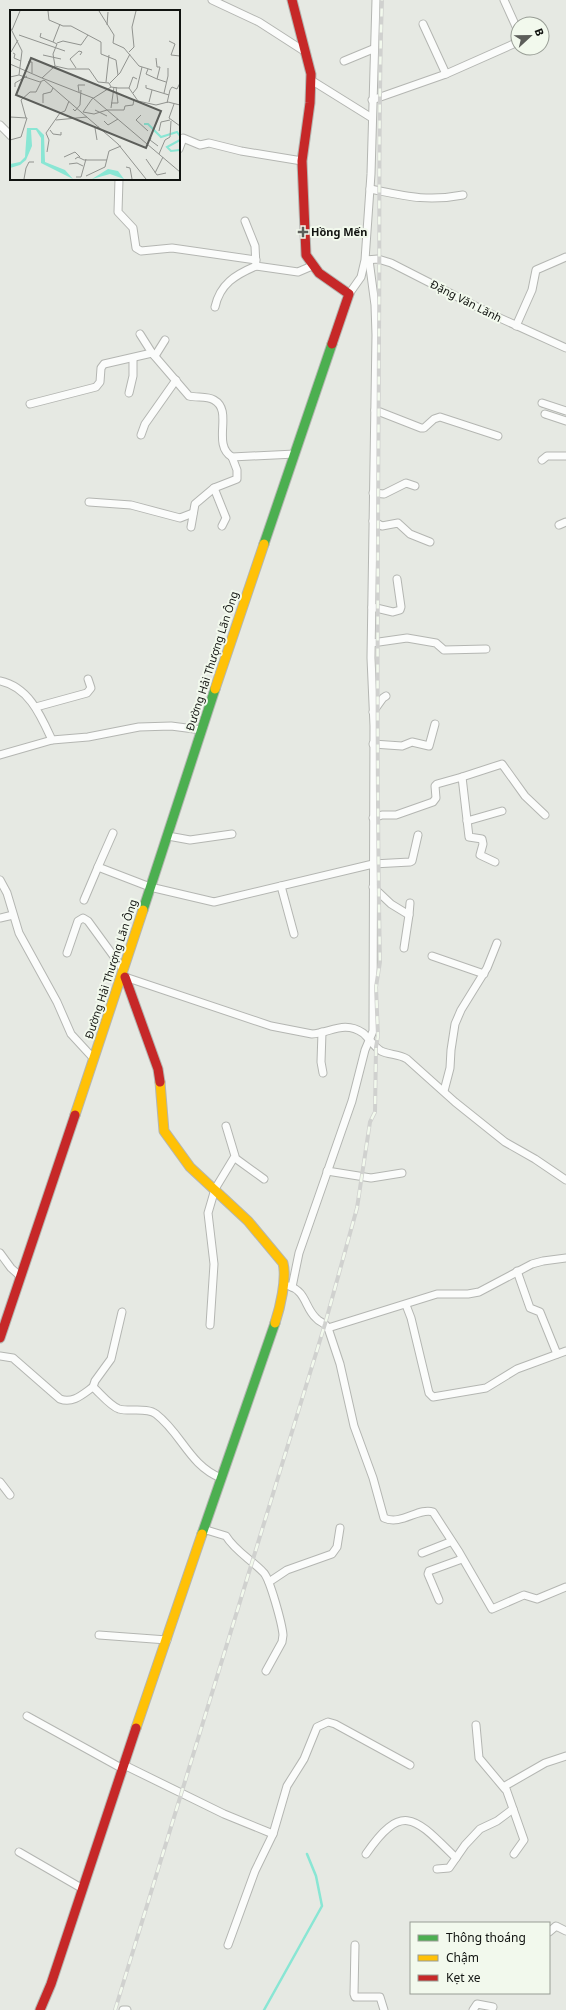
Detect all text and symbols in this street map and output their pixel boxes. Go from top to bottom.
inset map [10,10,180,180]
north arrow [510,16,550,56]
text: B [531,26,548,38]
place label: Hồng Mến [311,224,367,239]
marker: Hồng Mến [298,227,308,237]
street label: Đặng Văn Lãnh [428,276,505,325]
street label: Đường Hải Thượng Lãn Ông [182,589,241,733]
street label: Đường Hải Thượng Lãn Ông [81,897,140,1041]
legend [410,1922,550,1994]
text: Thông thoáng [446,1929,526,1946]
text: Chậm [446,1949,479,1966]
text: Kẹt xe [446,1969,481,1986]

